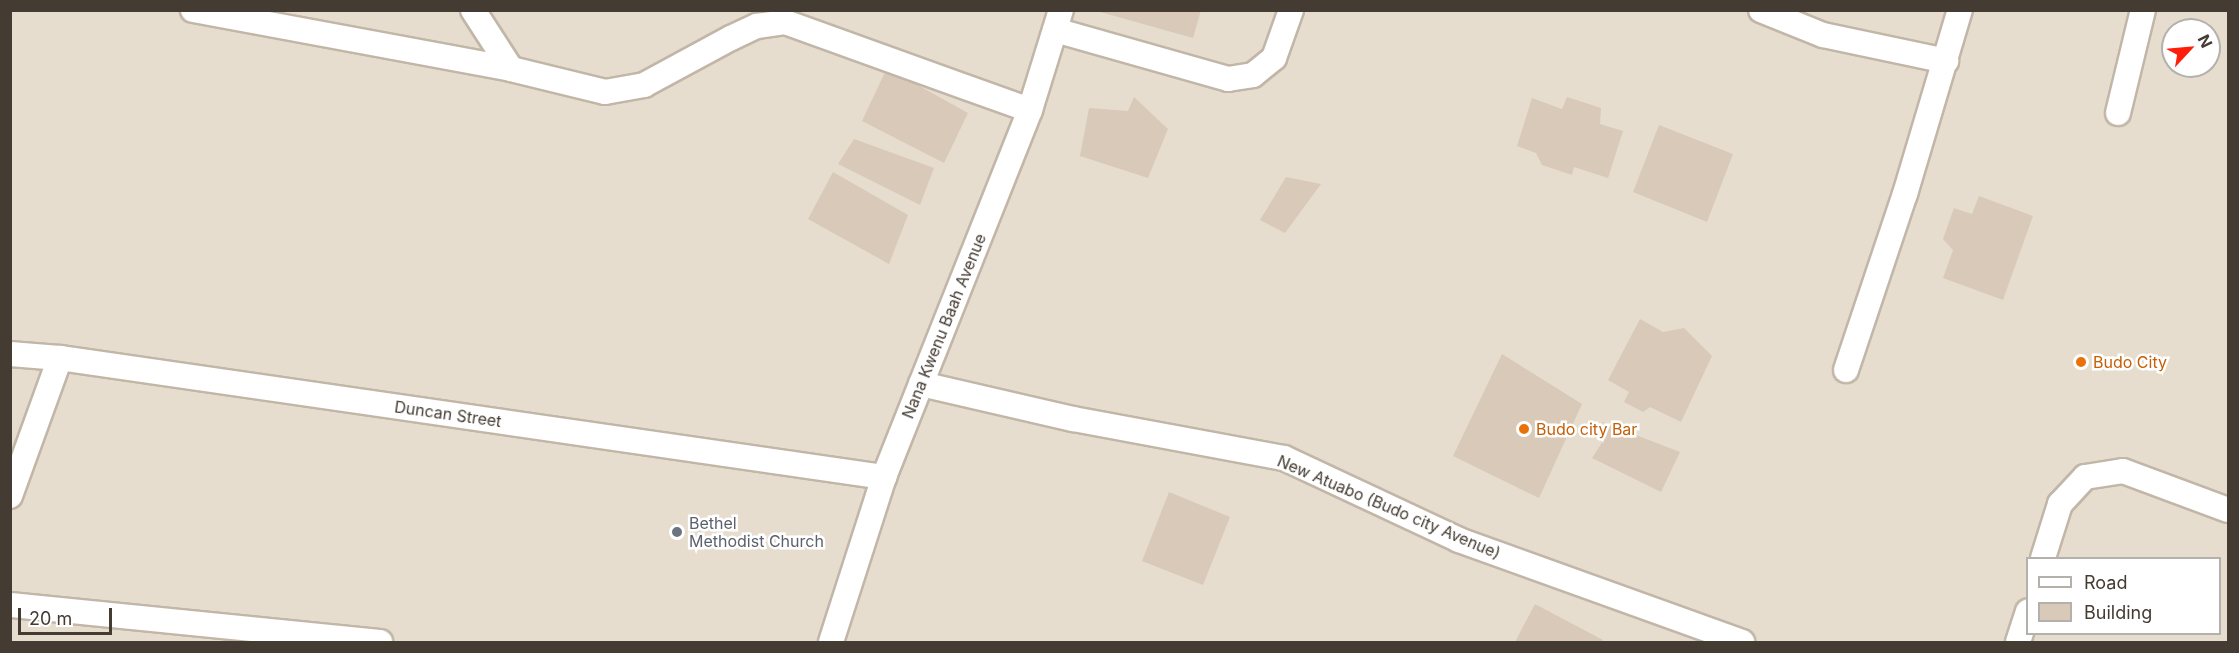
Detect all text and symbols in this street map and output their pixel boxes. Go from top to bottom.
north arrow [2161,18,2221,78]
text: N [2194,31,2217,51]
street label: Nana Kwenu Baah Avenue [898,231,990,421]
place label: Budo City [2093,352,2167,372]
marker: Budo City [2074,355,2088,369]
street label: Duncan Street [393,397,503,431]
place label: Budo city Bar [1536,419,1637,439]
marker: Budo city Bar [1517,422,1531,436]
street label: New Atuabo (Budo city Avenue) [1275,451,1503,563]
place label: Bethel Methodist Church [689,513,824,551]
marker: Bethel Methodist Church [670,525,684,539]
legend [2026,557,2221,635]
text: Road [2084,572,2127,593]
scale bar [21,596,116,634]
text: Building [2084,602,2152,623]
text: 20 m [29,608,72,629]

